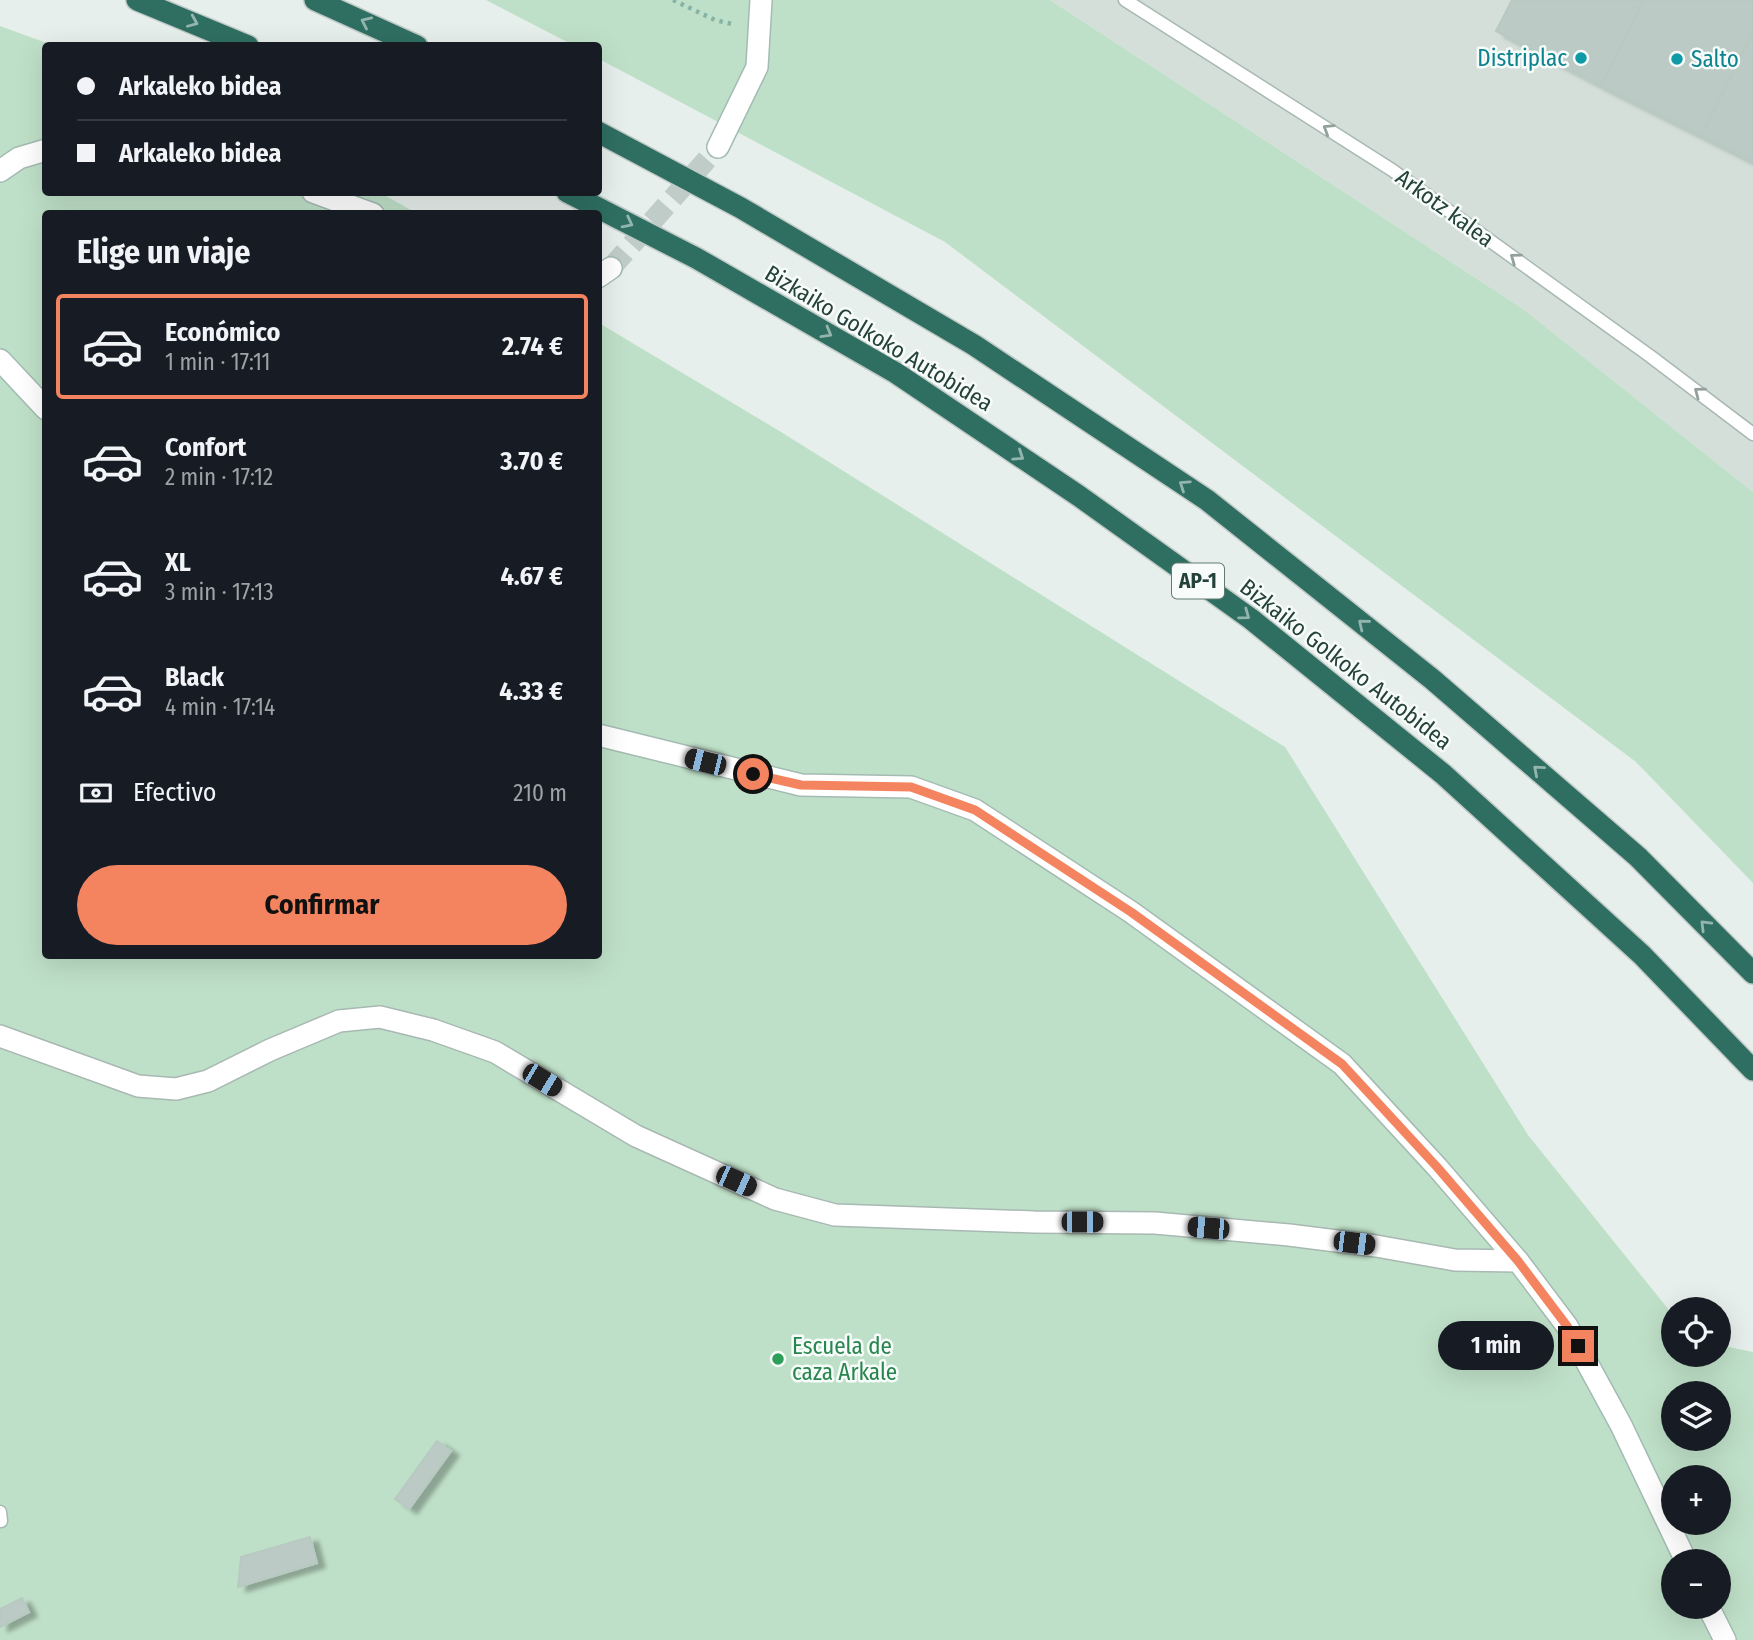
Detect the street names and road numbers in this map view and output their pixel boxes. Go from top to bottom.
street label: Arkotz kalea [1390,163,1500,253]
street label: Bizkaiko Golkoko Autobidea [760,259,998,417]
road number: AP-1 [1172,564,1224,598]
street label: Bizkaiko Golkoko Autobidea [1235,573,1457,755]

